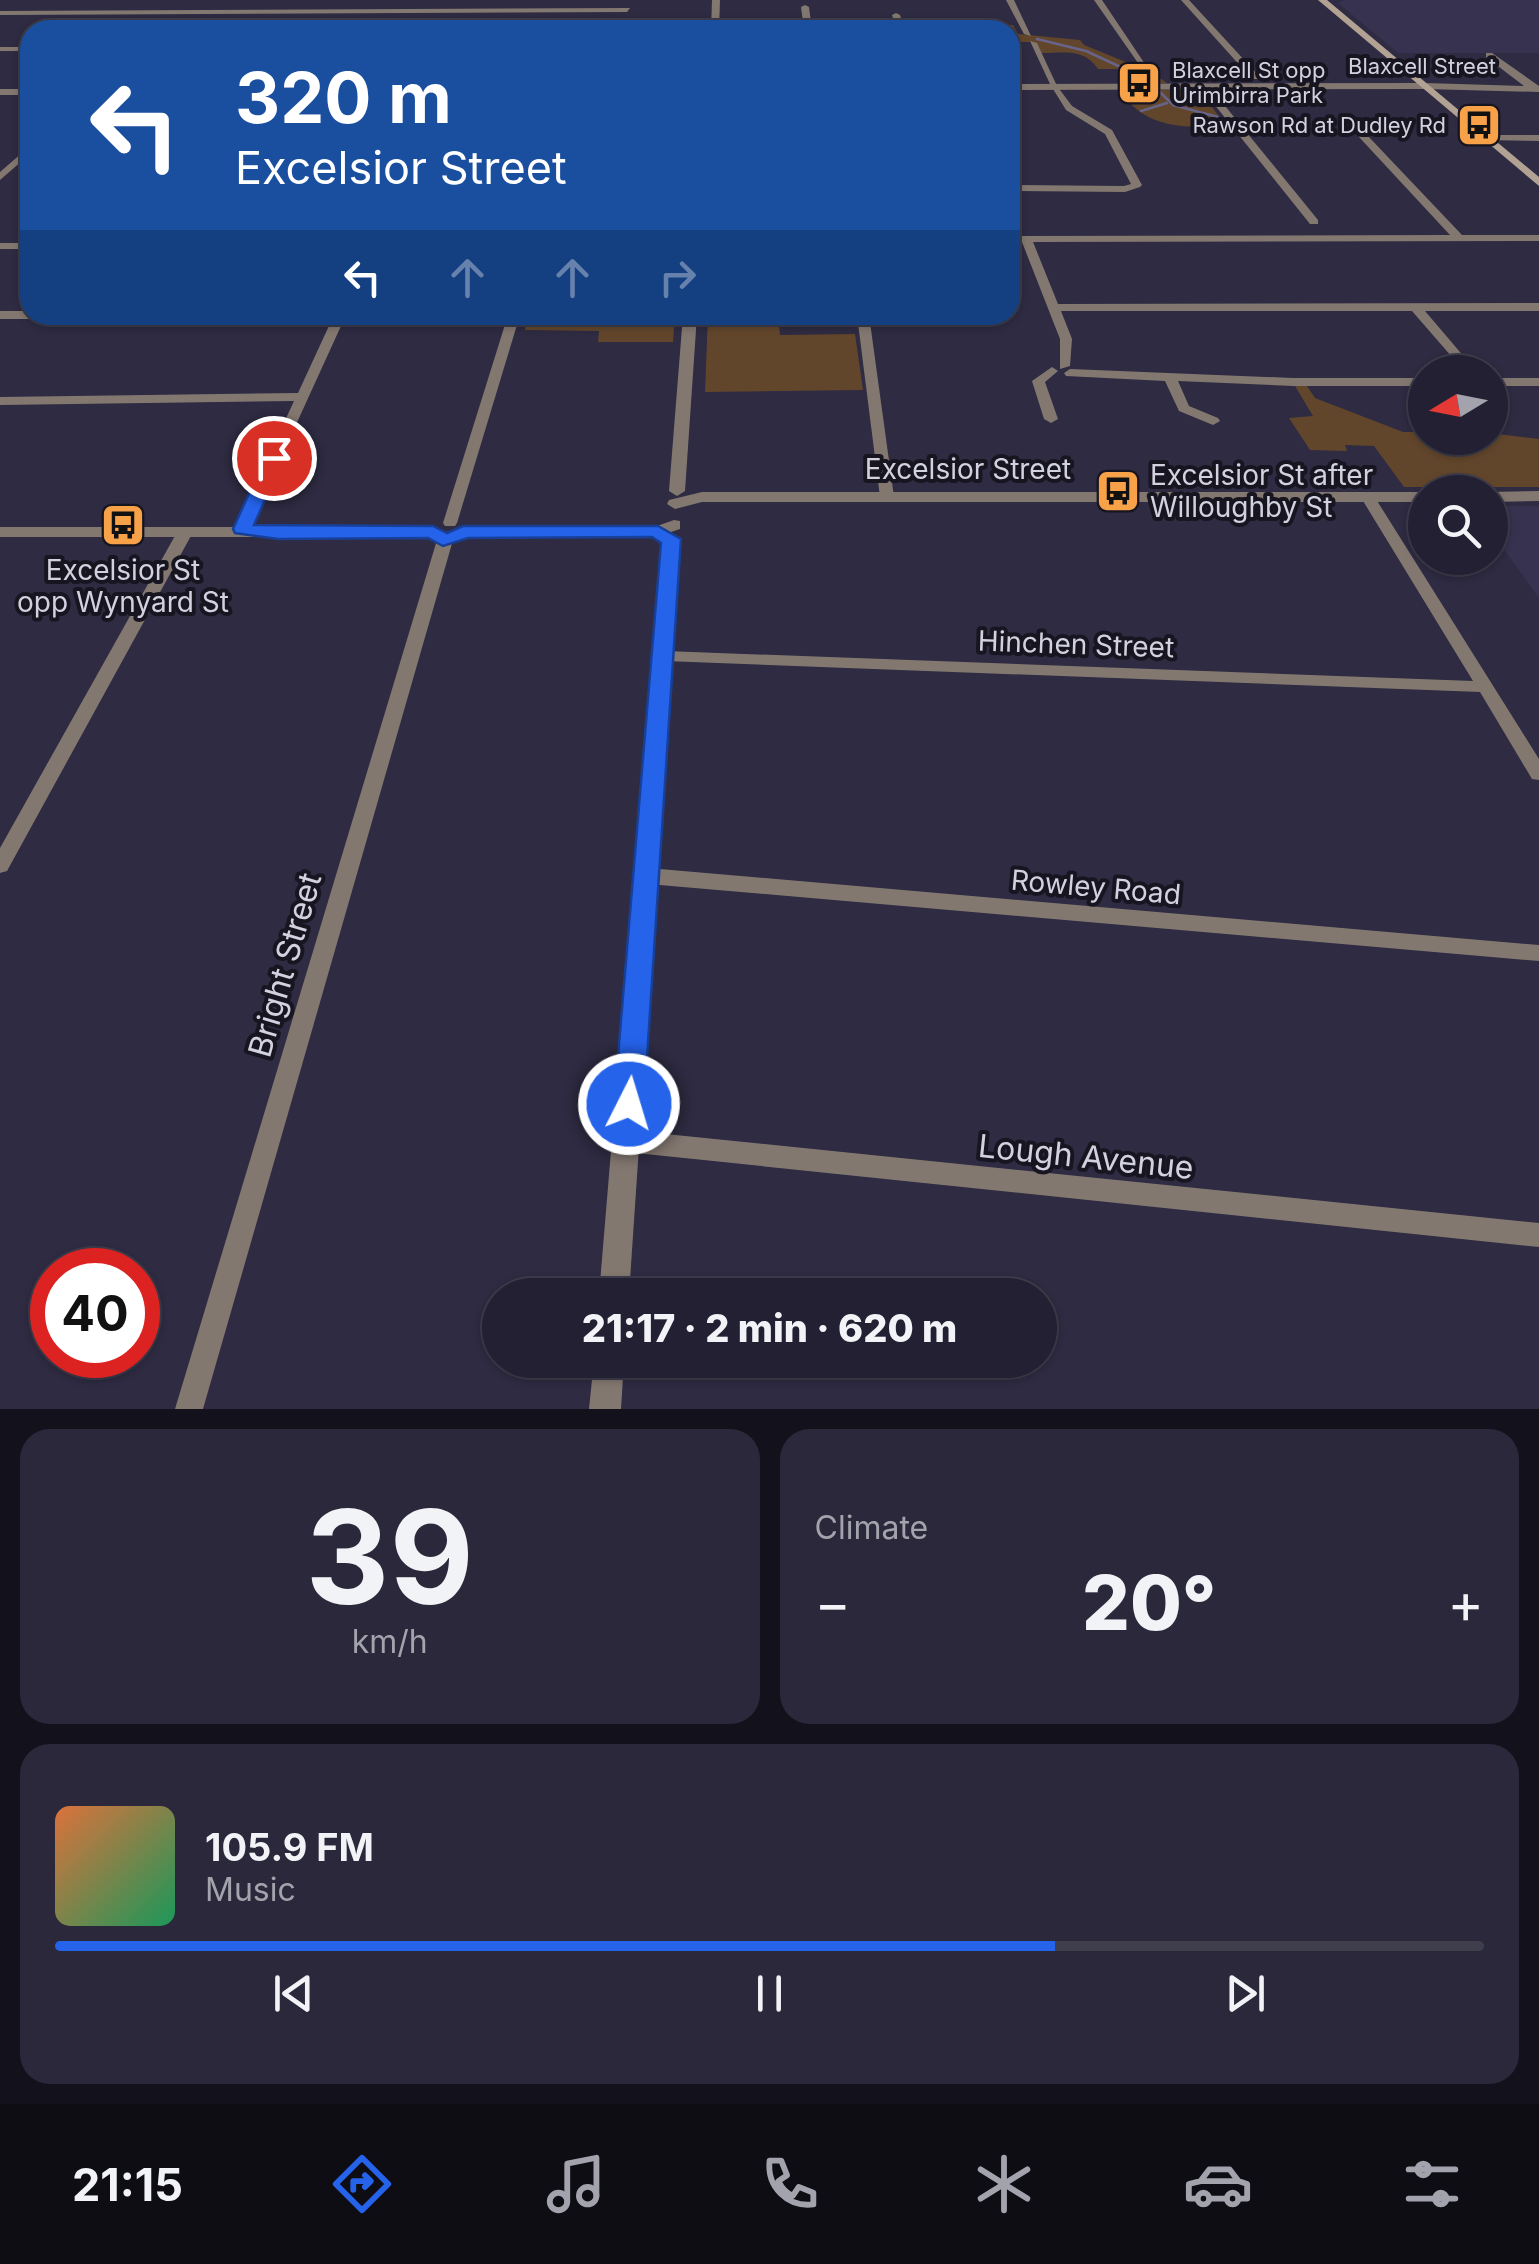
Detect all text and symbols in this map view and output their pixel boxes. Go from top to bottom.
street label: Blaxcell Street [1348,53,1496,79]
text: 320 m [235,55,452,140]
place label: Blaxcell St opp Urimbirra Park [1172,57,1325,108]
icon: left [70,60,200,190]
bus stop icon: Blaxcell St opp Urimbirra Park [1116,60,1162,106]
bus stop icon: Rawson Rd at Dudley Rd [1456,102,1502,148]
place label: Rawson Rd at Dudley Rd [1192,112,1446,138]
text: Excelsior Street [235,140,567,195]
icon: left [335,250,390,305]
icon: ahead [440,250,495,305]
icon: ahead [545,250,600,305]
icon: right [650,250,705,305]
north arrow [1408,355,1508,455]
map controls [1408,355,1508,575]
pin [232,416,317,501]
icon: arrive [247,431,302,486]
street label: Excelsior Street [865,452,1071,486]
place label: Excelsior St after Willoughby St [1150,458,1373,524]
bus stop icon: Excelsior St after Willoughby St [1095,468,1141,514]
button: search [1408,475,1508,575]
bus stop icon: Excelsior St opp Wynyard St [100,502,146,548]
place label: Excelsior St opp Wynyard St [17,553,229,619]
street label: Hinchen Street [977,624,1175,664]
street label: Rowley Road [1010,863,1182,911]
street label: Bright Street [240,868,329,1061]
position arrow [577,1052,681,1156]
street label: Lough Avenue [977,1126,1196,1187]
speed limit sign: 40 [30,1248,160,1378]
text: 21:17 · 2 min · 620 m [582,1305,957,1351]
text: 39 [306,1478,474,1635]
text: Climate [815,1508,928,1547]
text: 20° [1082,1557,1216,1648]
text: − [815,1570,851,1636]
text: + [1448,1570,1484,1636]
text: km/h [352,1622,428,1661]
text: 105.9 FM [205,1824,374,1870]
text: Music [205,1870,296,1909]
icon: previous [266,1966,321,2021]
icon: pause [742,1966,797,2021]
icon: next [1218,1966,1273,2021]
icon: directions [327,2149,397,2219]
icon: music [541,2149,611,2219]
icon: phone [755,2149,825,2219]
icon: climate [969,2149,1039,2219]
icon: car [1183,2149,1253,2219]
icon: filters [1397,2149,1467,2219]
text: 21:15 [72,2157,183,2212]

